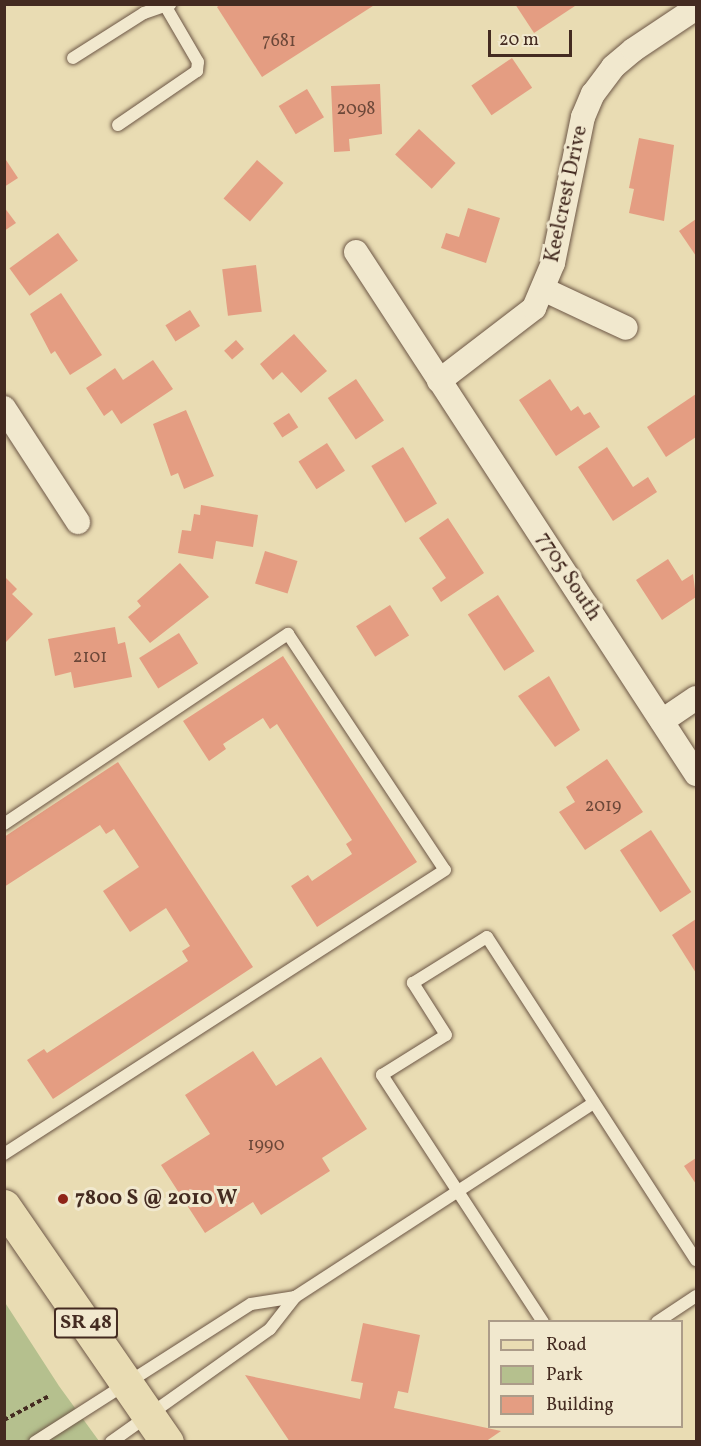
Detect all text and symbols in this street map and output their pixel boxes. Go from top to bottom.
scale bar [491,18,575,56]
text: 20 m [499,28,539,53]
house number: 7681 [262,31,296,53]
house number: 2098 [337,99,375,121]
street label: Keelcrest Drive [540,123,594,265]
street label: 7705 South [530,528,606,626]
house number: 2101 [73,647,107,669]
house number: 2019 [585,796,621,818]
house number: 1990 [247,1135,285,1157]
place label: 7800 S @ 2010 W [75,1186,238,1212]
marker: 7800 S @ 2010 W [56,1192,70,1206]
road number: SR 48 [53,1306,119,1340]
legend [488,1320,683,1428]
text: Road [546,1333,587,1358]
text: Park [546,1363,583,1388]
text: Building [546,1393,614,1418]

